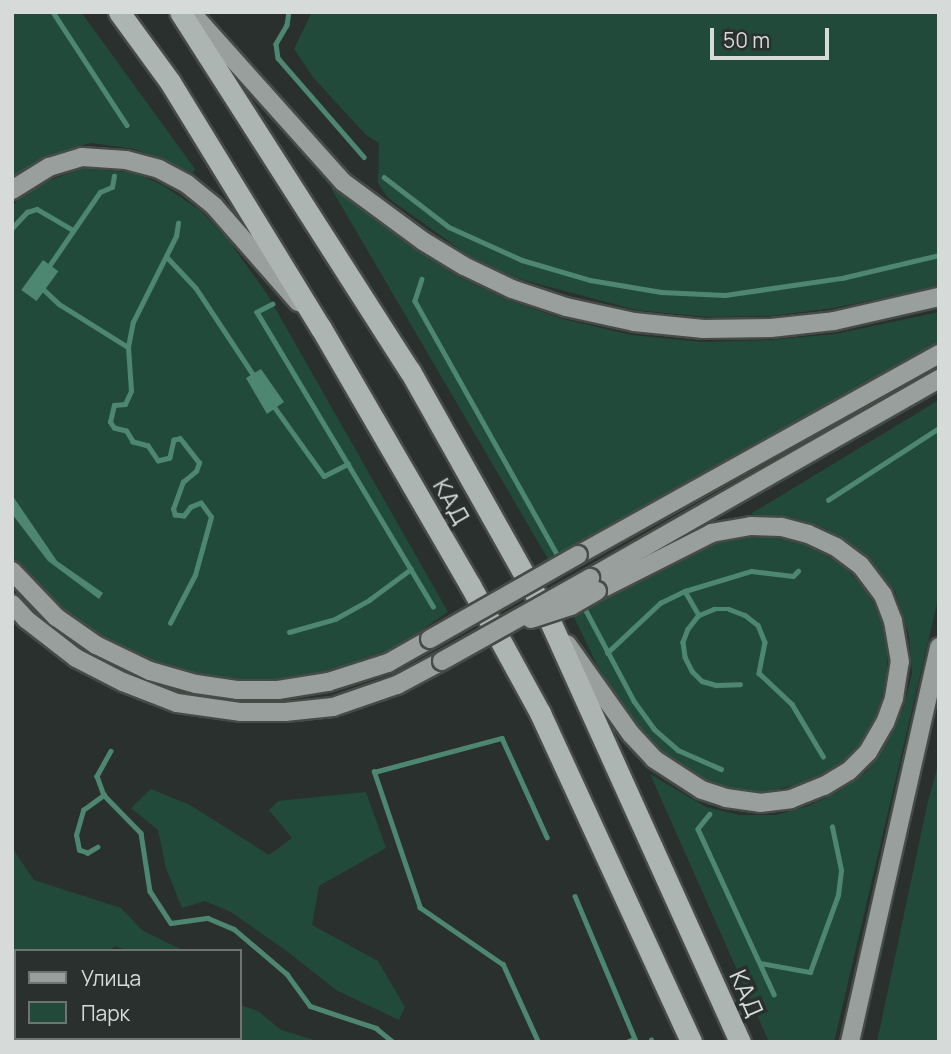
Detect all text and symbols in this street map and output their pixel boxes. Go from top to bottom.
scale bar [713,14,832,58]
text: 50 m [723,26,770,54]
street label: КАД [428,473,476,529]
legend [14,949,242,1040]
text: Улица [81,964,141,992]
street label: КАД [724,965,770,1021]
text: Парк [81,999,130,1027]

